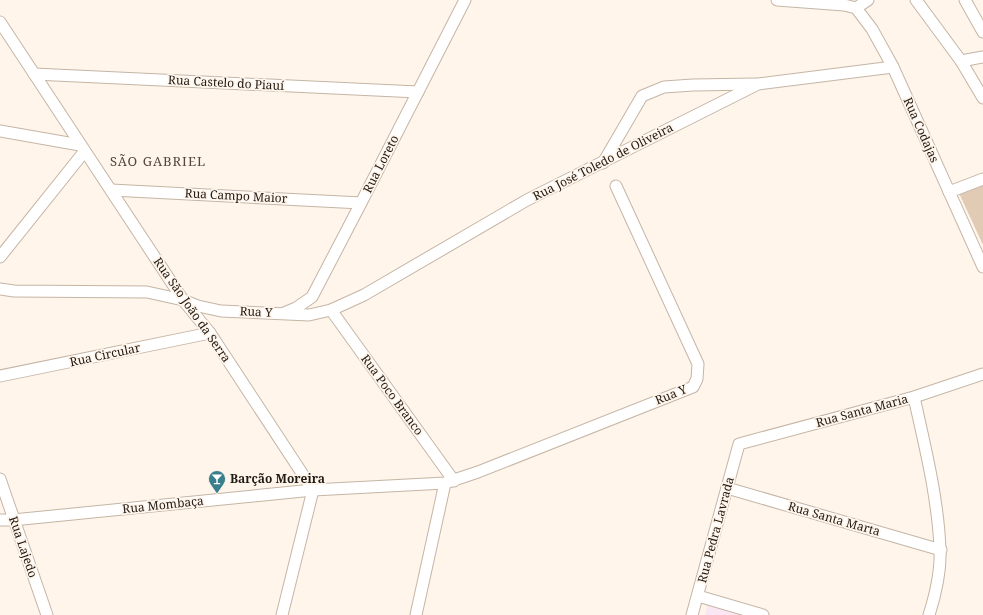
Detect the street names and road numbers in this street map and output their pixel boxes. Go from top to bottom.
street label: Rua Castelo do Piauí [168,71,285,94]
street label: Rua Codajas [900,95,943,165]
street label: Rua José Toledo de Oliveira [530,119,676,204]
street label: Rua Loreto [359,132,402,196]
street label: Rua Campo Maior [184,184,288,207]
street label: Rua São João da Serra [150,254,235,366]
street label: Rua Y [239,302,273,321]
street label: Rua Circular [68,339,142,370]
street label: Rua Poco Branco [357,351,428,439]
street label: Rua Y [652,380,690,409]
street label: Rua Santa Maria [814,390,910,431]
street label: Rua Pedra Lavrada [693,475,738,585]
street label: Rua Mombaça [121,492,205,517]
street label: Rua Santa Marta [786,497,882,540]
street label: Rua Lajedo [5,514,42,580]

